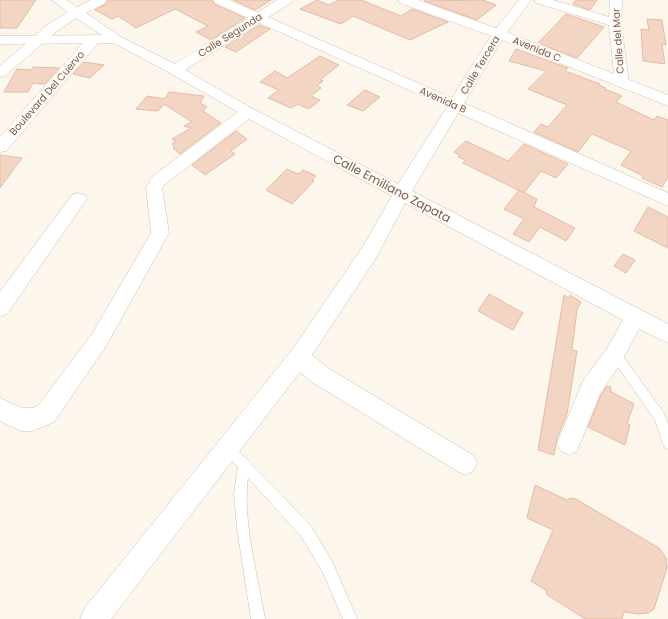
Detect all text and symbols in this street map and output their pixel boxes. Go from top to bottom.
street label: Calle del Mar [608,8,628,74]
street label: Calle Segunda [195,9,265,61]
street label: Avenida C [510,32,564,66]
street label: Calle Tercera [456,33,504,97]
street label: Boulevard Del Cuervo [6,47,88,139]
street label: Avenida B [417,83,469,117]
street label: Calle Emiliano Zapata [330,150,454,226]

